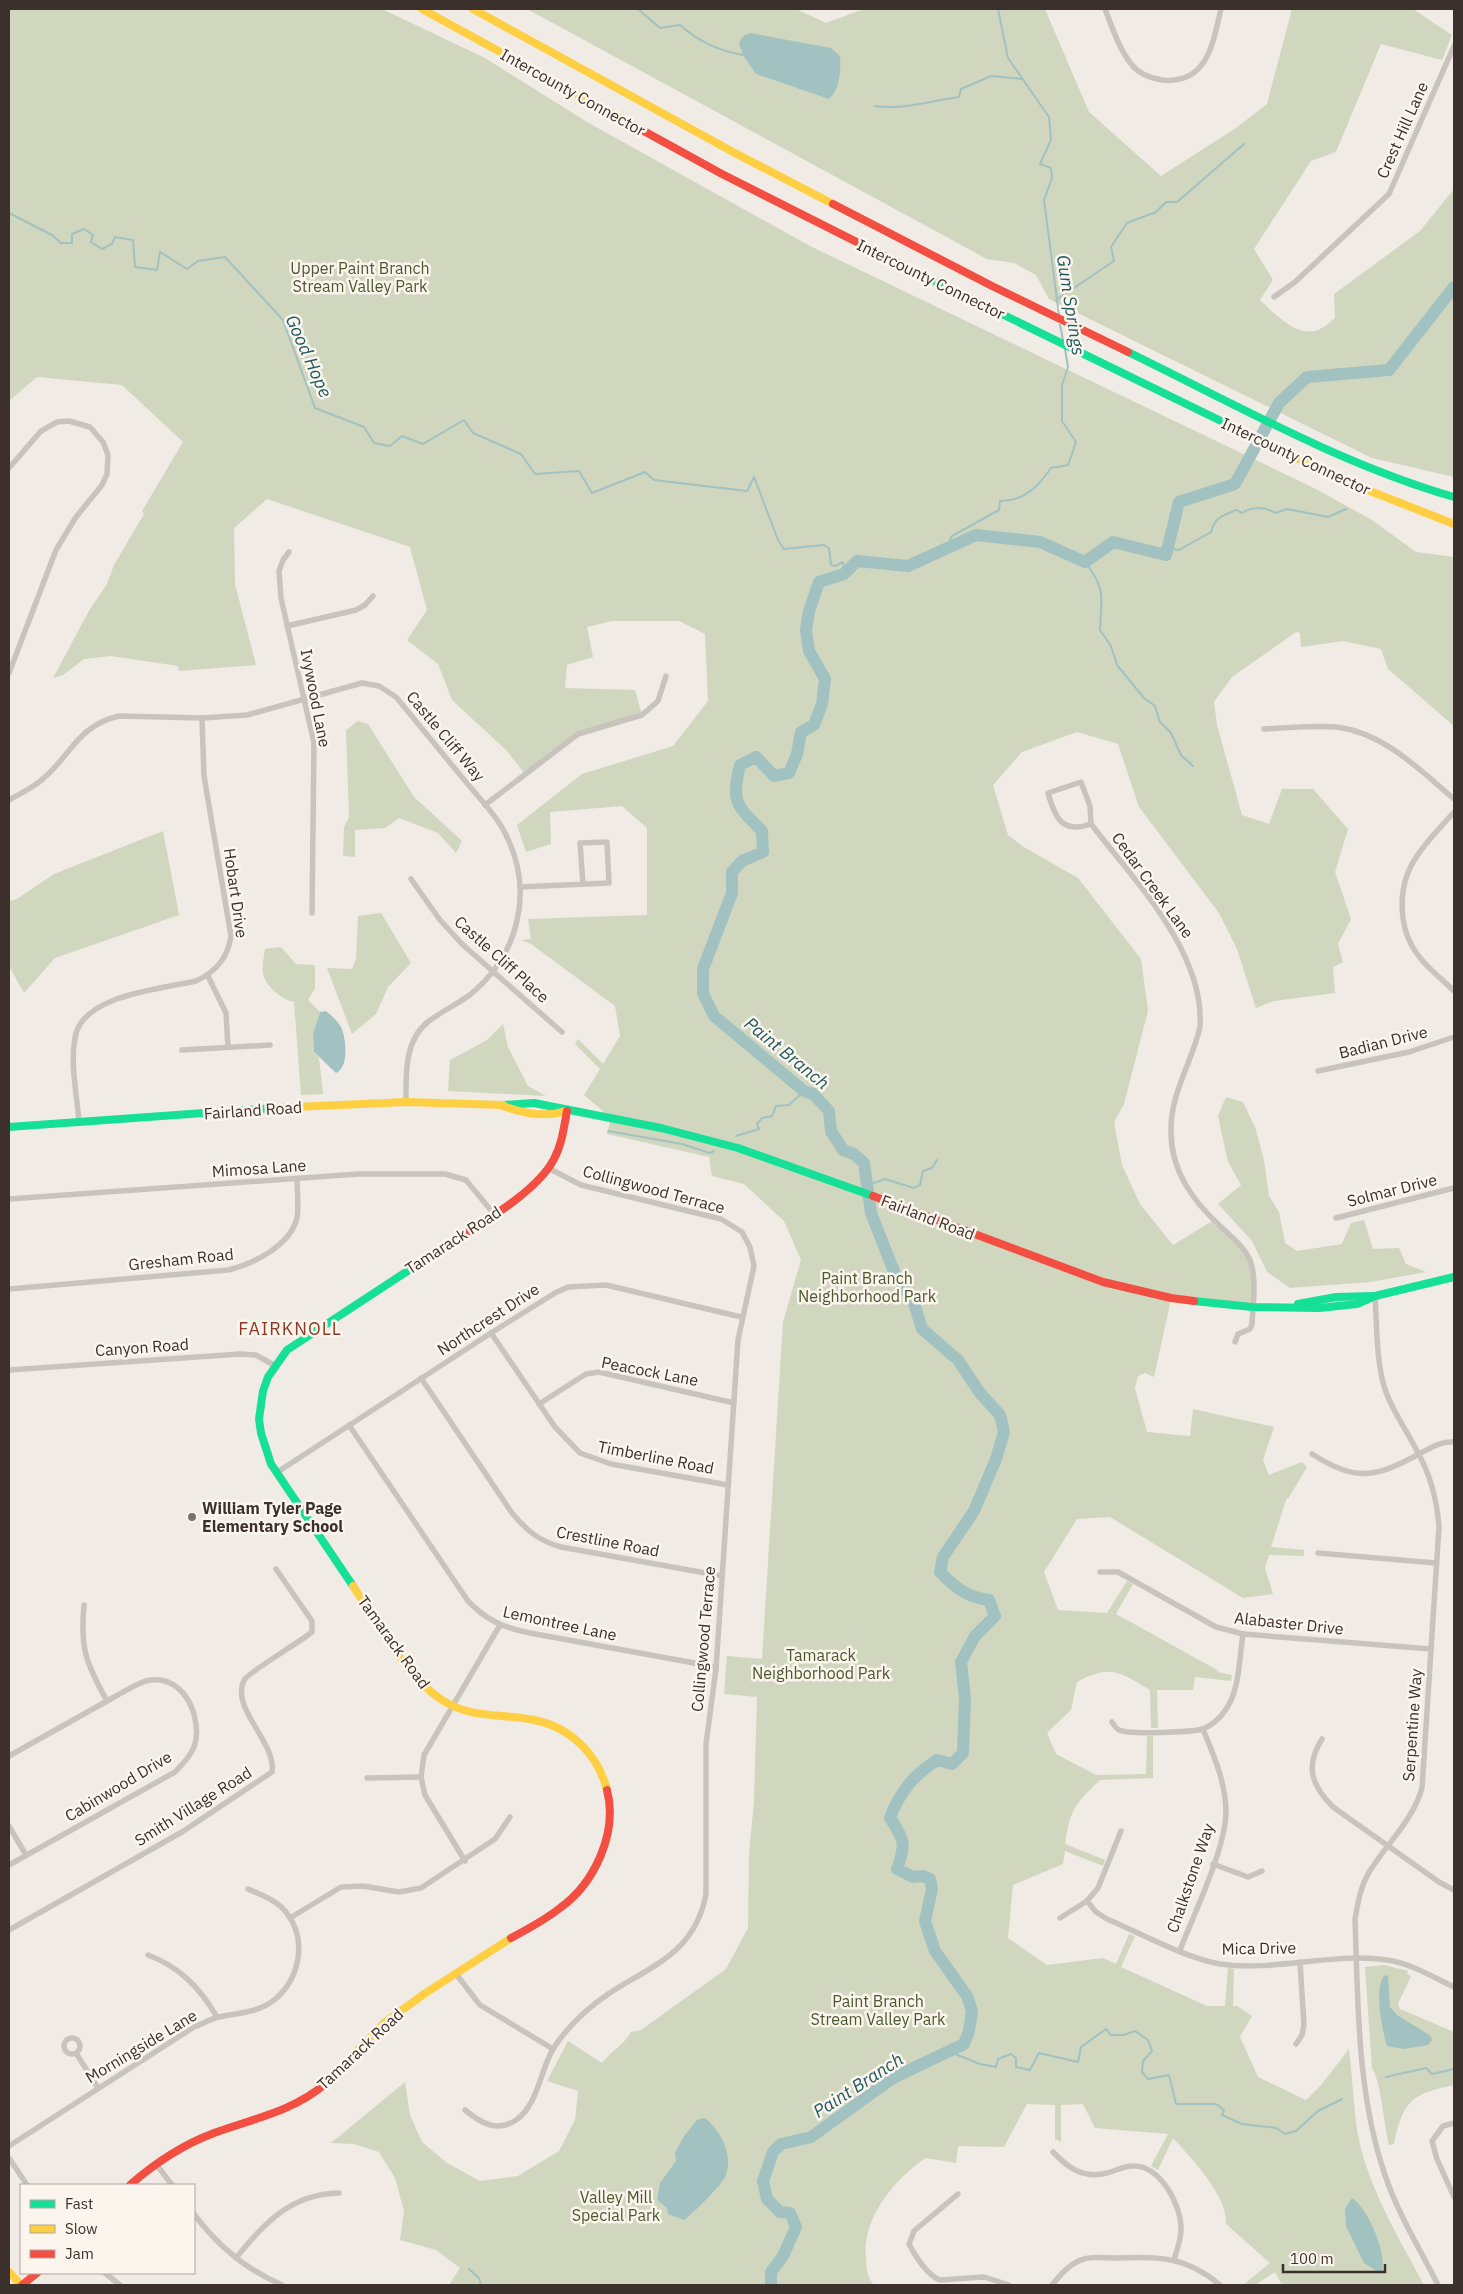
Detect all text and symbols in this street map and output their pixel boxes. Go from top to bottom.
street label: Intercounty Connector [497,44,649,140]
street label: Crest Hill Lane [1372,78,1432,181]
street label: Intercounty Connector [854,234,1008,324]
water label: Gum Springs [1052,253,1090,357]
park label: Upper Paint Branch Stream Valley Park [290,258,430,296]
water label: Good Hope [281,311,337,401]
street label: Intercounty Connector [1218,413,1374,499]
street label: Ivywood Lane [297,647,335,749]
street label: Castle Cliff Way [402,687,490,785]
street label: Cedar Creek Lane [1108,828,1198,942]
street label: Hobart Drive [220,847,252,939]
street label: Castle Cliff Place [451,911,554,1007]
water label: Paint Branch [740,1012,834,1094]
street label: Badian Drive [1337,1021,1430,1063]
street label: Fairland Road [203,1097,303,1123]
street label: Mimosa Lane [211,1155,307,1181]
street label: Collingwood Terrace [581,1160,727,1218]
street label: Solmar Drive [1345,1169,1439,1211]
street label: Fairland Road [878,1190,978,1244]
street label: Tamarack Road [401,1202,505,1278]
street label: Gresham Road [127,1244,235,1274]
park label: Paint Branch Neighborhood Park [798,1268,937,1306]
street label: Northcrest Drive [433,1278,543,1359]
district label: FAIRKNOLL [238,1317,342,1340]
street label: Canyon Road [94,1334,190,1360]
street label: Peacock Lane [600,1352,700,1390]
street label: Timberline Road [596,1436,716,1478]
place label: William Tyler Page Elementary School [202,1498,343,1536]
marker: William Tyler Page Elementary School [186,1511,198,1523]
street label: Crestline Road [555,1521,661,1561]
street label: Collingwood Terrace [687,1565,719,1713]
street label: Tamarack Road [353,1591,435,1693]
street label: Lemontree Lane [501,1601,619,1645]
street label: Alabaster Drive [1233,1607,1345,1639]
park label: Tamarack Neighborhood Park [752,1645,891,1683]
street label: Serpentine Way [1398,1668,1426,1782]
street label: Cabinwood Drive [61,1746,175,1826]
street label: Smith Village Road [131,1762,255,1850]
street label: Chalkstone Way [1162,1821,1218,1935]
street label: Mica Drive [1222,1937,1297,1959]
park label: Paint Branch Stream Valley Park [810,1991,946,2029]
street label: Tamarack Road [313,2004,407,2094]
street label: Morningside Lane [82,2005,201,2087]
water label: Paint Branch [809,2047,907,2123]
legend [20,2184,195,2274]
park label: Valley Mill Special Park [572,2187,661,2225]
text: Fast [65,2194,93,2213]
text: Slow [65,2219,98,2238]
scale bar [1283,2242,1386,2274]
text: Jam [65,2244,94,2263]
text: 100 m [1290,2249,1334,2268]

